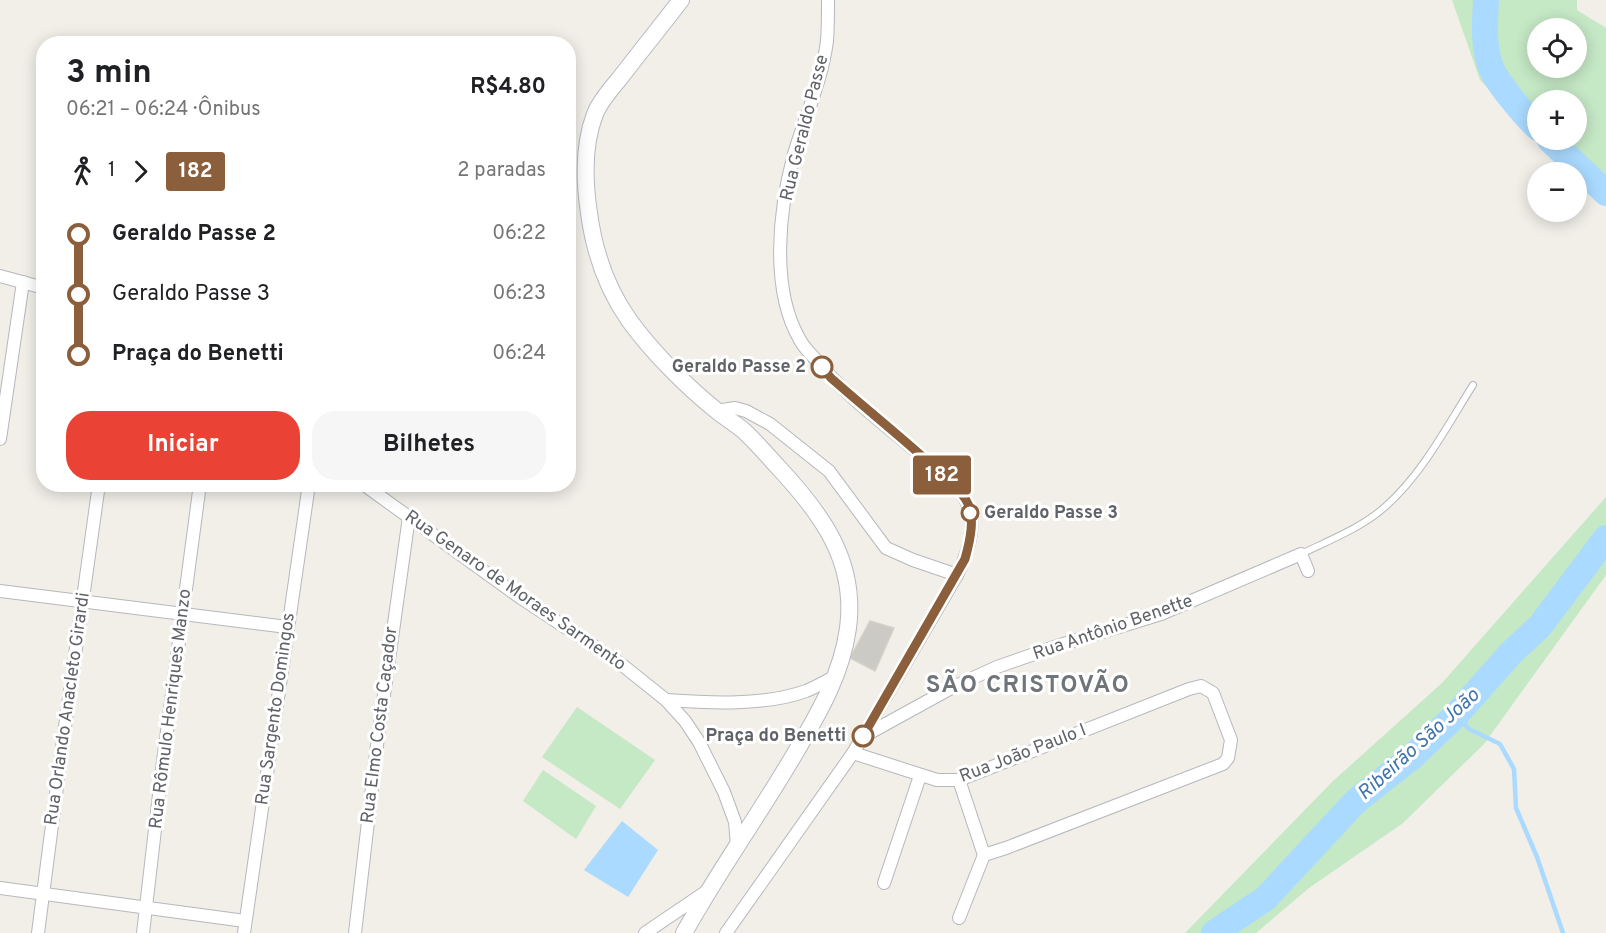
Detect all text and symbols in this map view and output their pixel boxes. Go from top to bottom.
map controls [1527,18,1587,222]
button: locate [1527,18,1587,78]
street label: Rua Geraldo Passe [776,52,834,204]
text: 3 min [66,53,152,95]
text: R$4.80 [470,74,546,101]
button: + [1527,90,1587,150]
text: 06:21 – 06:24 · Ônibus [66,97,261,123]
icon: walk [66,155,99,188]
icon: forward [124,155,157,188]
text: 1 [108,158,115,184]
text: 182 [178,158,213,185]
text: 2 paradas [457,158,546,184]
button: − [1527,162,1587,222]
text: Geraldo Passe 2 [112,221,276,248]
text: 06:22 [492,221,546,247]
text: Geraldo Passe 3 [112,281,270,308]
text: 06:23 [492,281,546,307]
text: Praça do Benetti [112,341,284,368]
text: 06:24 [492,341,546,367]
place label: Geraldo Passe 2 [672,356,806,379]
marker: Geraldo Passe 2 [811,356,833,378]
button: Iniciar [66,411,300,480]
button: Bilhetes [312,411,546,480]
line badge: 182 [908,456,976,494]
text: 182 [925,462,959,489]
place label: Geraldo Passe 3 [984,502,1118,525]
marker: Geraldo Passe 3 [961,504,979,522]
street label: Rua Genaro de Moraes Sarmento [400,506,630,676]
street label: Rua Rômulo Henriques Manzo [145,588,197,830]
street label: Rua Antônio Benette [1030,590,1196,666]
street label: Rua Orlando Anacleto Girardi [40,591,96,827]
street label: Rua Sargento Domingos [251,611,301,807]
street label: Rua Elmo Costa Caçador [357,625,403,825]
district label: SÃO CRISTOVÃO [926,669,1130,701]
water label: Ribeirão São João [1353,683,1486,807]
street label: Rua João Paulo I [956,719,1090,789]
place label: Praça do Benetti [706,725,846,748]
marker: Praça do Benetti [852,725,874,747]

